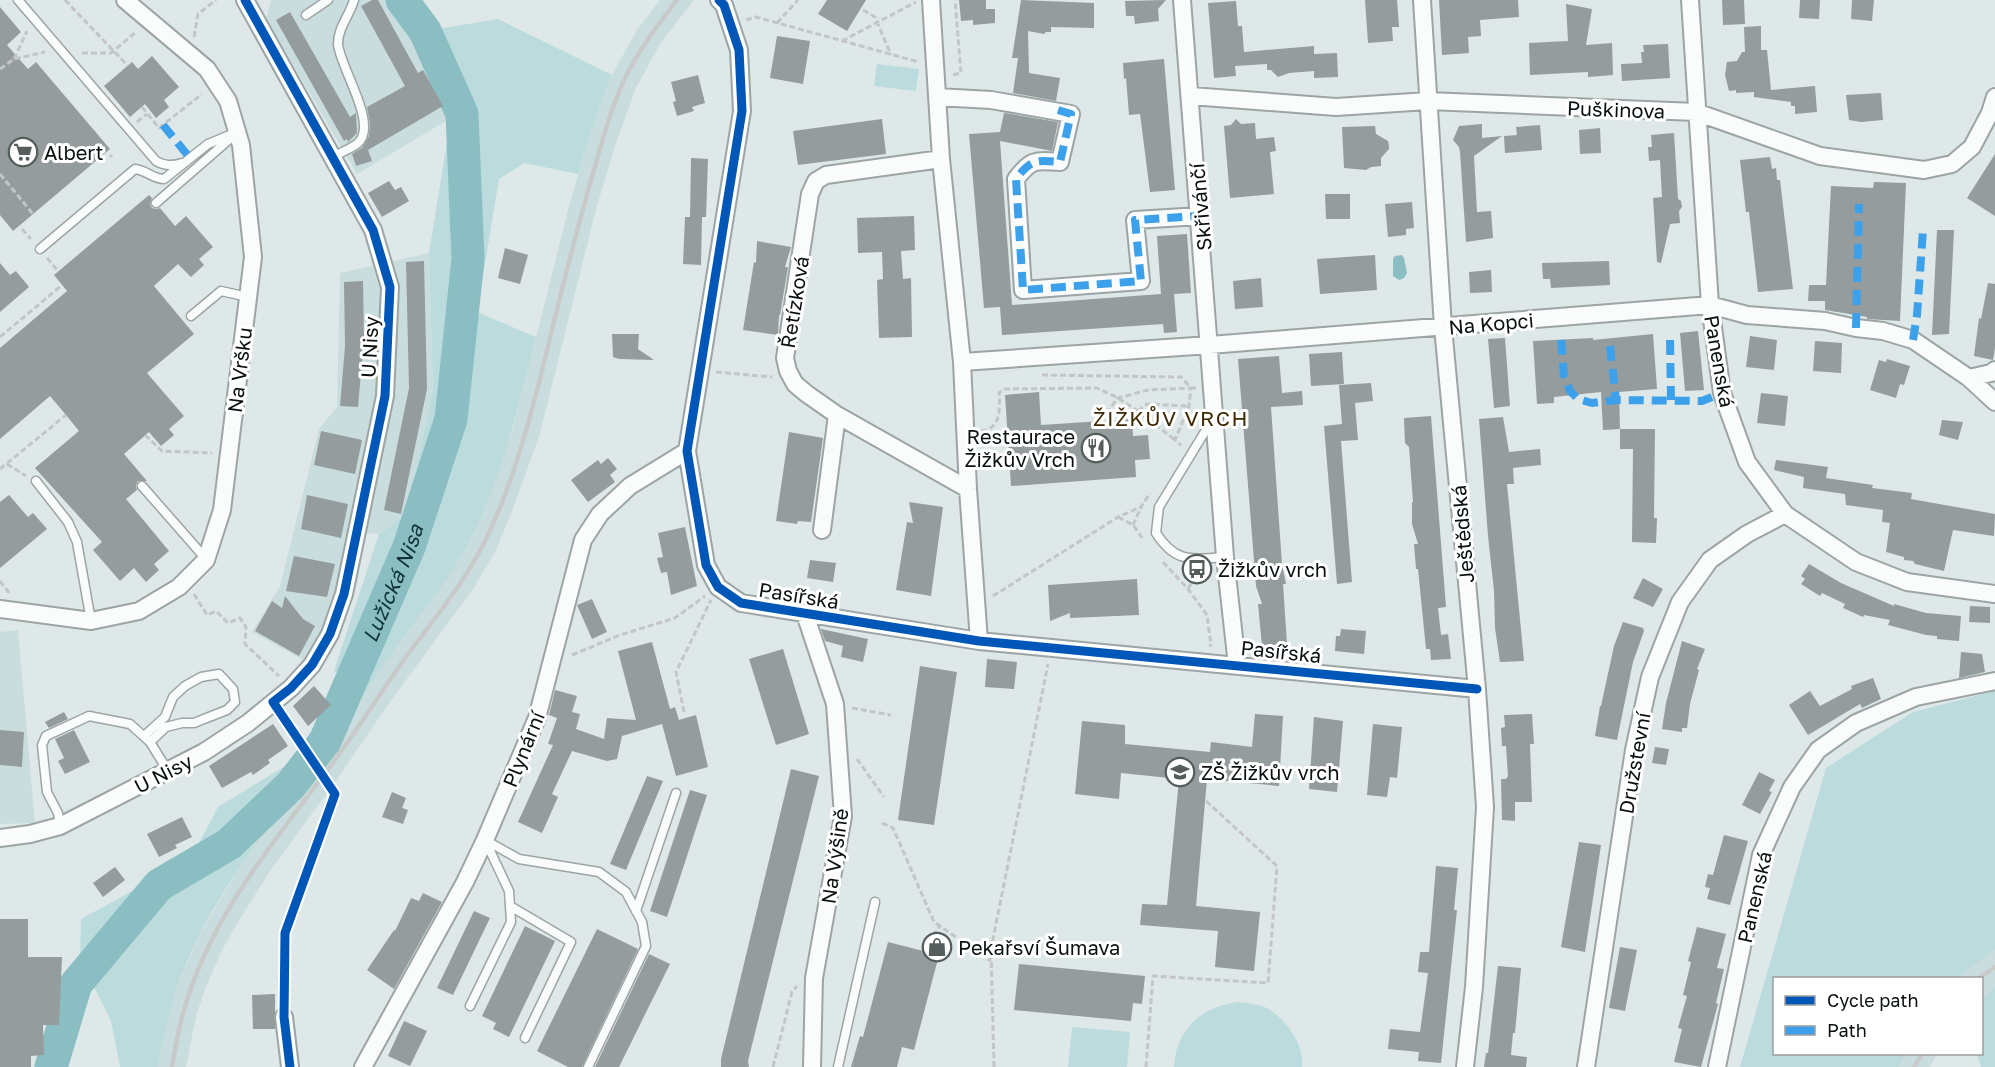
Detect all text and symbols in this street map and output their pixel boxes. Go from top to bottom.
street label: Puškinova [1566,95,1666,123]
supermarket icon: Albert [7,136,39,168]
place label: Albert [44,140,104,164]
street label: Skřivánčí [1184,161,1216,252]
street label: Řetízková [775,254,813,350]
street label: Na Kopci [1447,307,1535,339]
street label: Panenská [1700,313,1740,409]
street label: U Nisy [355,315,383,379]
street label: Na Vršku [222,326,256,414]
district label: ŽIŽKŮV VRCH [1093,405,1249,431]
place label: Restaurace Žižkův Vrch [964,424,1075,471]
restaurant icon: Restaurace Žižkův Vrch [1080,432,1112,464]
street label: Ještědská [1446,484,1478,584]
water label: Lužická Nisa [356,520,429,646]
bus stop icon: Žižkův vrch [1181,553,1213,585]
place label: Žižkův vrch [1218,557,1327,581]
street label: Pasířská [757,577,841,613]
street label: Pasířská [1239,635,1323,667]
street label: Plynární [497,706,550,790]
street label: Družstevní [1613,709,1655,816]
street label: U Nisy [130,748,196,798]
school or university icon: ZŠ Žižkův vrch [1164,756,1196,788]
place label: ZŠ Žižkův vrch [1201,760,1340,784]
street label: Na Výšině [815,807,853,905]
street label: Panenská [1732,849,1776,945]
shop icon: Pekařsví Šumava [921,931,953,963]
place label: Pekařsví Šumava [958,935,1120,959]
legend [1773,977,1983,1055]
text: Cycle path [1827,989,1919,1011]
text: Path [1827,1019,1867,1041]

